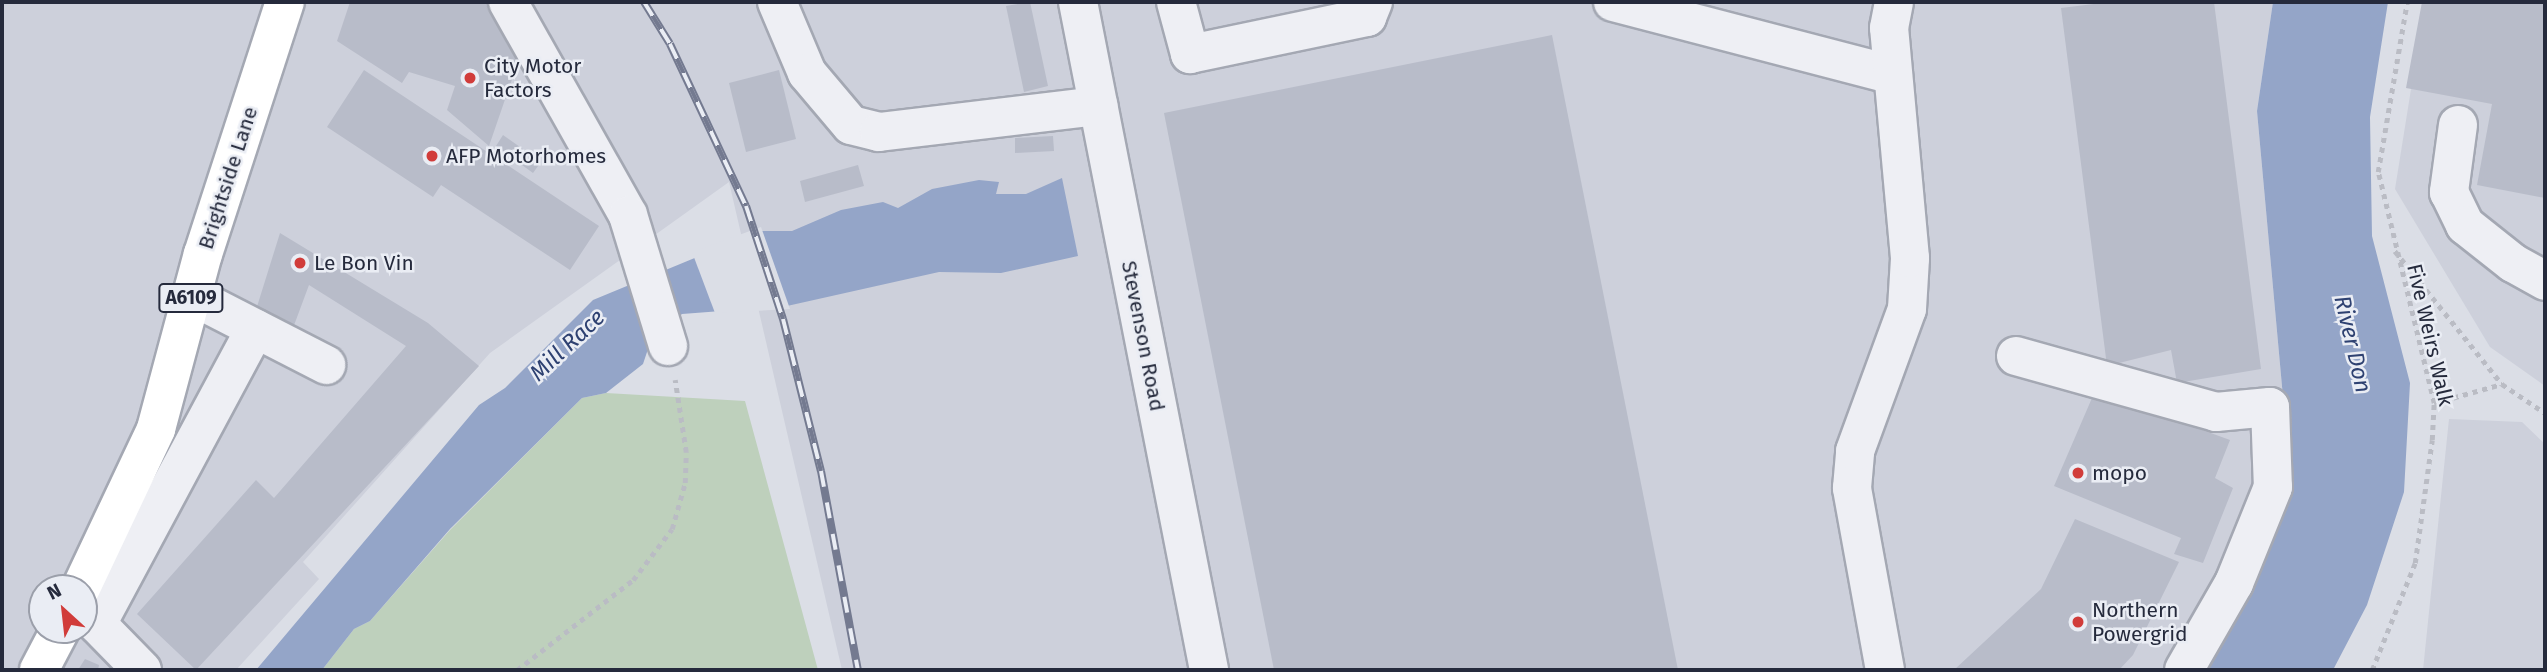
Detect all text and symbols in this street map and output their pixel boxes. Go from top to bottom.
place label: City Motor Factors [484,53,581,103]
marker: City Motor Factors [462,70,478,86]
street label: Brightside Lane [193,104,263,252]
place label: AFP Motorhomes [446,143,606,169]
marker: AFP Motorhomes [424,148,440,164]
place label: Le Bon Vin [314,250,414,276]
marker: Le Bon Vin [292,255,308,271]
street label: Stevenson Road [1116,259,1170,413]
street label: Five Weirs Walk [2401,261,2459,409]
road number: A6109 [158,282,224,314]
water label: River Don [2328,293,2378,395]
water label: Mill Race [524,303,610,387]
place label: mopo [2092,460,2147,486]
marker: mopo [2070,465,2086,481]
north arrow [28,574,98,644]
text: N [43,579,65,605]
place label: Northern Powergrid [2092,597,2188,647]
marker: Northern Powergrid [2070,614,2086,630]

